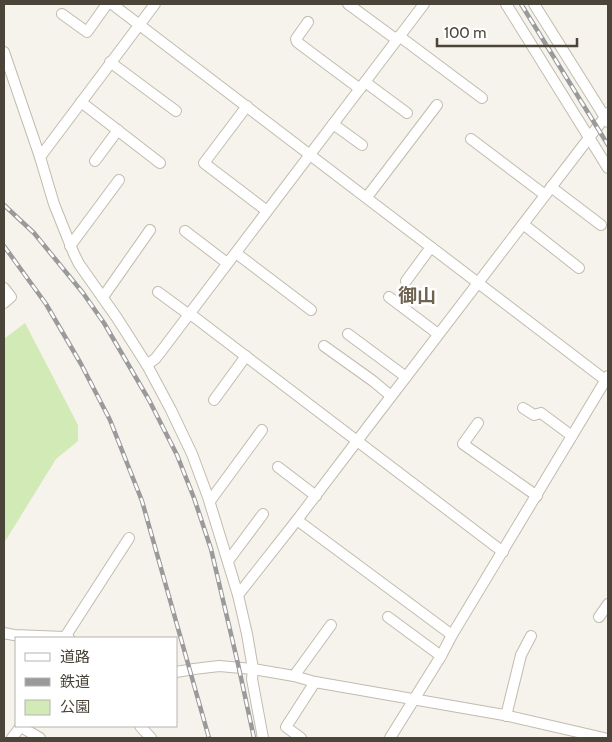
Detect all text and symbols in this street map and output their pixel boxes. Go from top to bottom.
scale bar [437,15,577,47]
text: 100 m [444,24,486,42]
district label: 御山 [398,284,436,307]
legend [15,637,178,727]
text: 道路 [60,648,90,666]
text: 鉄道 [60,673,90,691]
text: 公園 [60,698,90,716]

